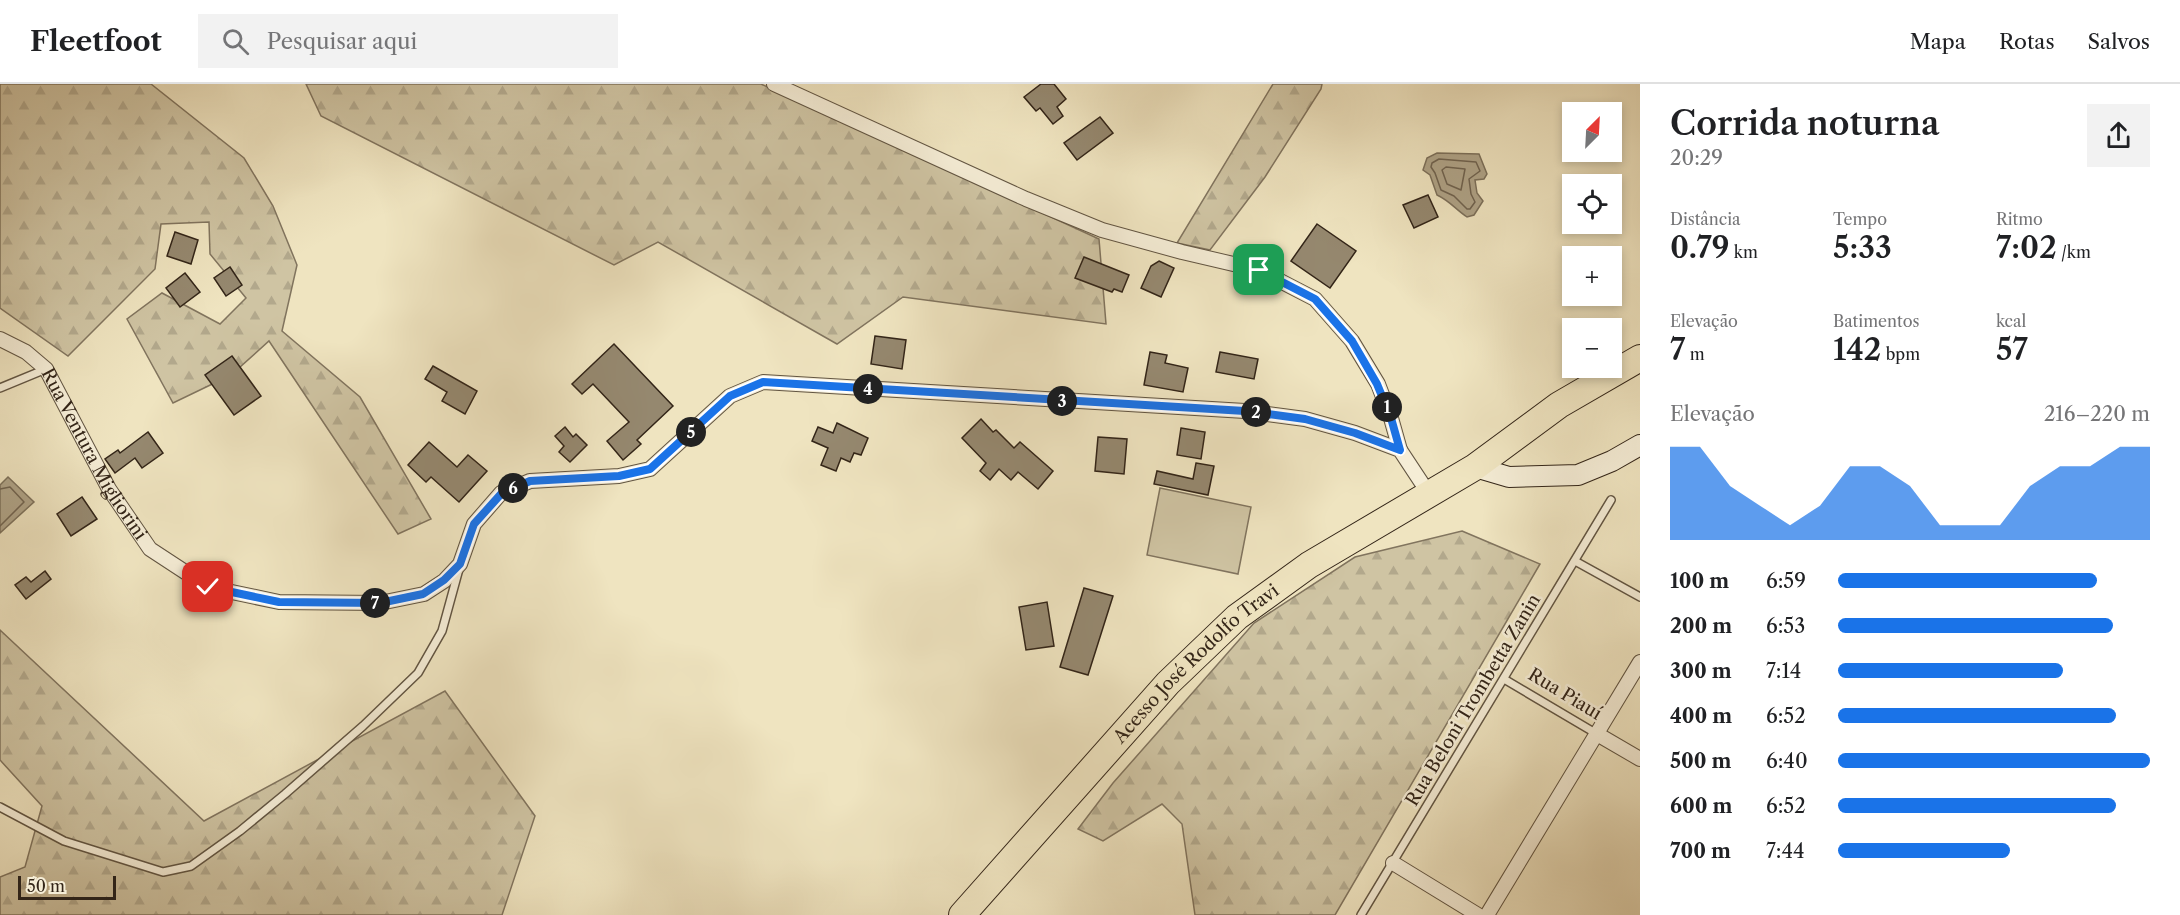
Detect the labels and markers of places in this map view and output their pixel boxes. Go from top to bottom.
pin [1233,244,1284,295]
pin: 4 [853,374,883,404]
pin: 3 [1047,386,1077,416]
pin: 1 [1372,392,1402,422]
pin: 2 [1241,397,1271,427]
pin: 5 [676,417,706,447]
pin: 6 [498,473,528,503]
pin [182,561,233,612]
pin: 7 [360,588,390,618]

